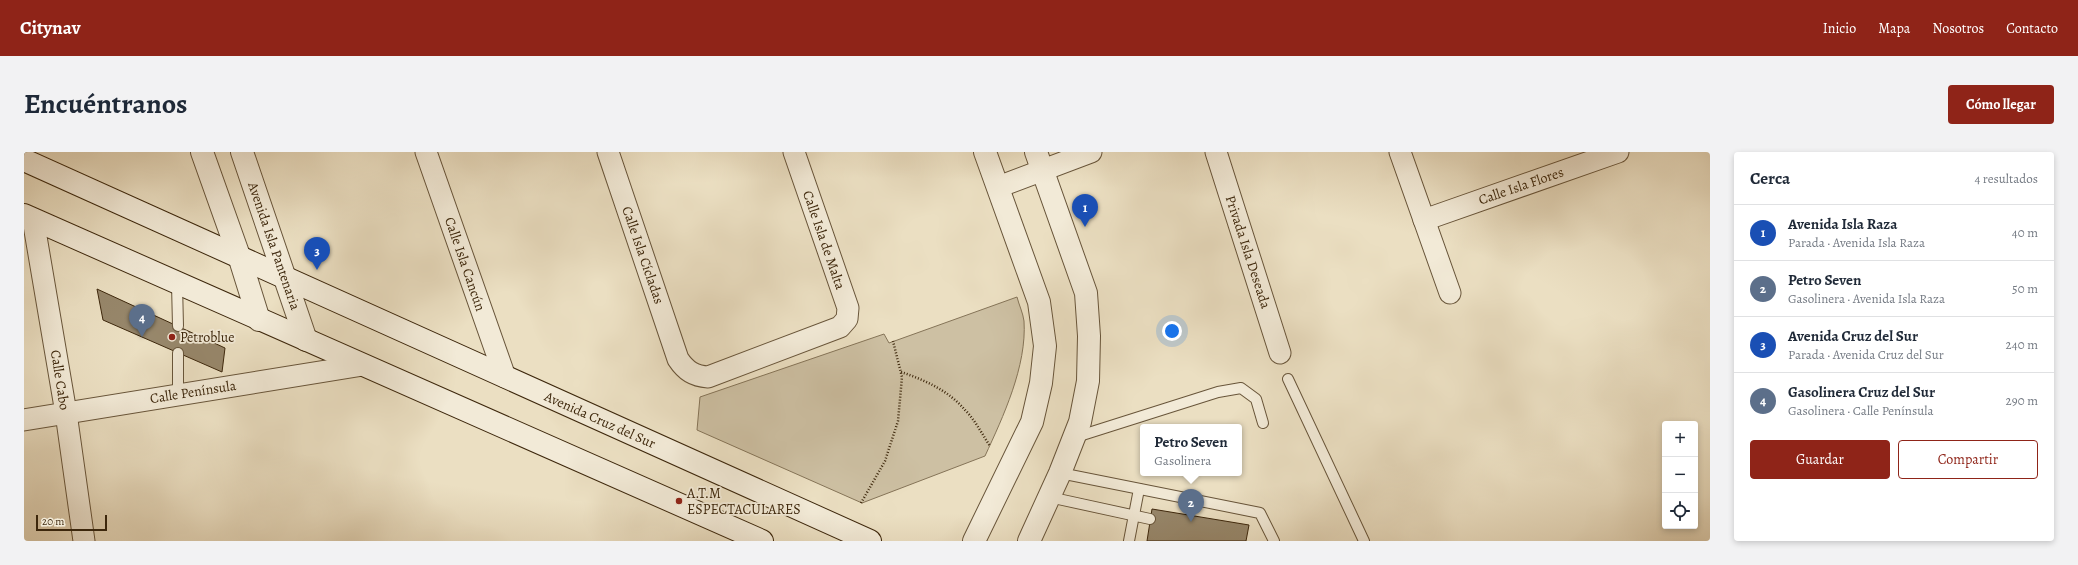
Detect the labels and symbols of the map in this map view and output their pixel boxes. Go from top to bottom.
street label: Calle Isla Flores [1476,163,1566,209]
street label: Avenida Isla Pantenaria [243,178,305,313]
street label: Calle Isla de Malta [798,188,850,293]
street label: Privada Isla Deseada [1221,193,1275,311]
pin: 1 [1072,194,1098,227]
street label: Calle Isla Cícladas [617,204,669,306]
street label: Calle Isla Cancún [440,214,490,314]
pin: 3 [304,237,330,270]
pin: 4 [129,304,155,337]
your location [1162,321,1182,341]
place label: Petroblue [180,328,235,347]
marker: Petroblue [167,332,177,342]
street label: Calle Cabo [46,349,74,411]
street label: Calle Península [149,376,238,408]
street label: Avenida Cruz del Sur [541,387,659,453]
place label: A.T.M ESPECTACULARES [686,484,801,519]
pin: 2 [1178,489,1204,522]
marker: A.T.M ESPECTACULARES [674,496,684,506]
scale bar [36,513,107,532]

